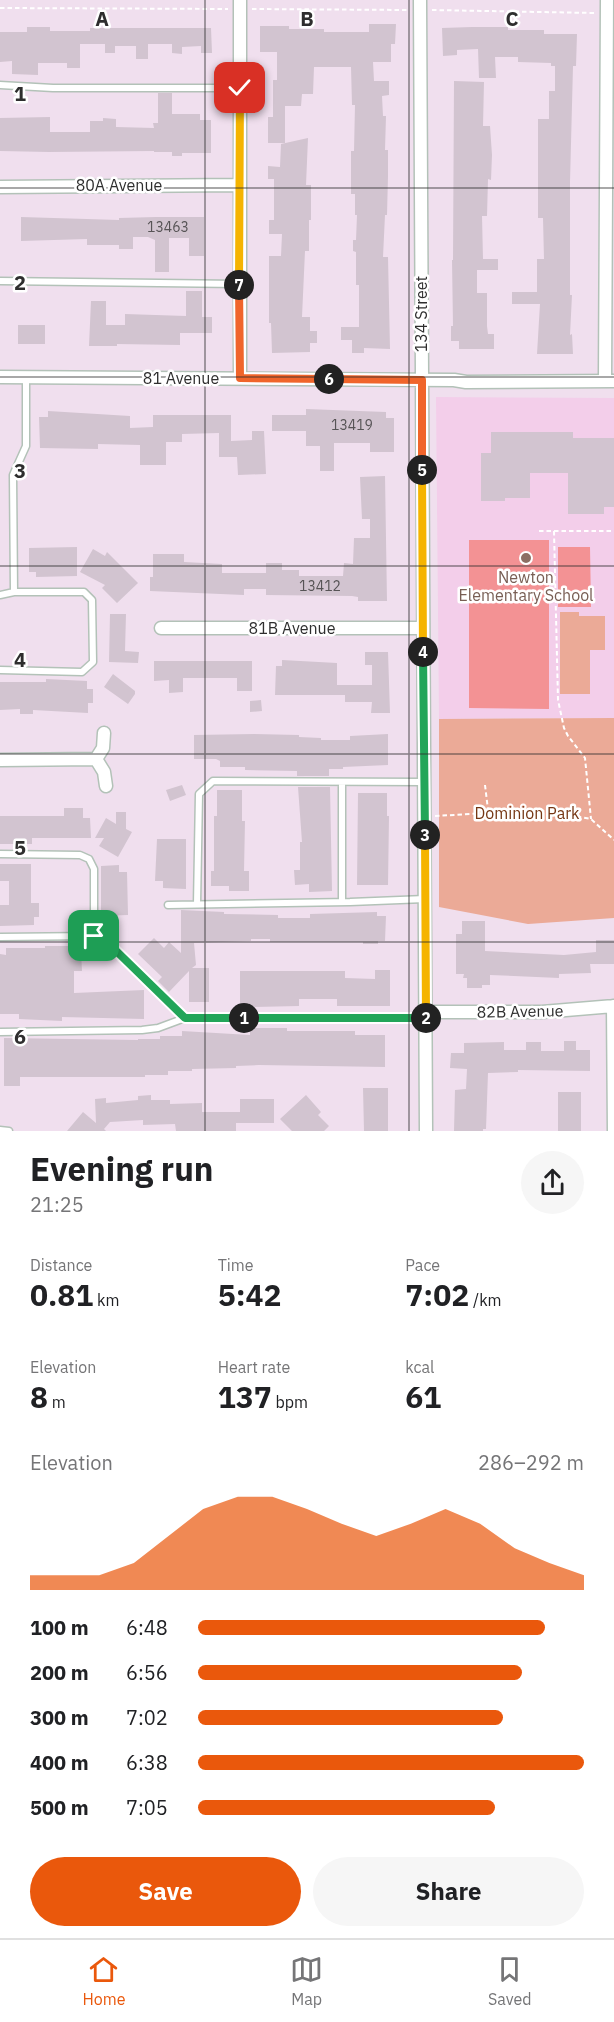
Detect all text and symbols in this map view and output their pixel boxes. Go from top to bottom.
text: A [95,5,109,32]
text: B [300,5,314,32]
text: C [505,5,519,32]
pin [214,62,265,113]
icon: check [223,71,256,104]
text: 1 [14,80,26,107]
street label: 80A Avenue [76,175,163,195]
house number: 13463 [147,218,189,236]
text: 2 [14,269,26,296]
pin: 7 [224,270,254,300]
text: 7 [234,275,244,295]
street label: 134 Street [411,276,431,352]
pin: 6 [314,364,344,394]
street label: 81 Avenue [143,368,219,388]
text: 6 [324,369,334,389]
house number: 13419 [331,416,373,434]
pin: 5 [407,455,437,485]
text: 3 [14,457,26,484]
text: 5 [417,460,427,480]
marker: Newton Elementary School [519,551,533,565]
place label: Newton Elementary School [459,567,593,605]
house number: 13412 [299,577,341,595]
street label: 81B Avenue [249,618,336,638]
pin: 4 [408,637,438,667]
text: 4 [418,642,428,662]
text: 4 [14,646,26,673]
park label: Dominion Park [475,803,580,823]
pin: 3 [410,820,440,850]
text: 3 [420,825,430,845]
text: 5 [14,834,26,861]
pin [68,910,119,961]
icon: arrive [77,919,110,952]
street label: 82B Avenue [476,1000,564,1022]
pin: 1 [229,1003,259,1033]
pin: 2 [411,1003,441,1033]
text: 1 [239,1008,249,1028]
text: 2 [421,1008,431,1028]
text: 6 [14,1023,26,1050]
text: Evening run [30,1147,214,1190]
button: share [521,1151,584,1214]
text: 21:25 [30,1191,84,1218]
text: Distance [30,1255,92,1275]
text: Time [218,1255,254,1275]
text: Pace [405,1255,440,1275]
text: 0.81 [30,1275,93,1314]
text: 5:42 [218,1275,282,1314]
text: 7:02 [405,1275,469,1314]
text: km [93,1290,120,1310]
text: /km [469,1290,502,1310]
text: Elevation [30,1357,96,1377]
text: Heart rate [218,1357,290,1377]
text: kcal [405,1357,434,1377]
text: 8 [30,1377,48,1416]
text: 137 [218,1377,272,1416]
text: 61 [405,1377,441,1416]
text: m [48,1392,66,1412]
text: bpm [272,1392,308,1412]
text: Elevation [30,1449,113,1476]
text: 286–292 m [478,1449,584,1476]
text: 100 m [30,1614,89,1641]
text: 6:48 [126,1614,168,1641]
text: 200 m [30,1659,89,1686]
text: 6:56 [126,1659,168,1686]
text: 300 m [30,1704,89,1731]
text: 7:02 [126,1704,168,1731]
text: 400 m [30,1749,89,1776]
text: 6:38 [126,1749,168,1776]
text: 500 m [30,1794,89,1821]
text: 7:05 [126,1794,168,1821]
button: Save [30,1857,301,1926]
button: Share [313,1857,584,1926]
tab: Home [82,1953,125,2009]
tab: Map [290,1953,323,2009]
tab: Saved [488,1953,532,2009]

